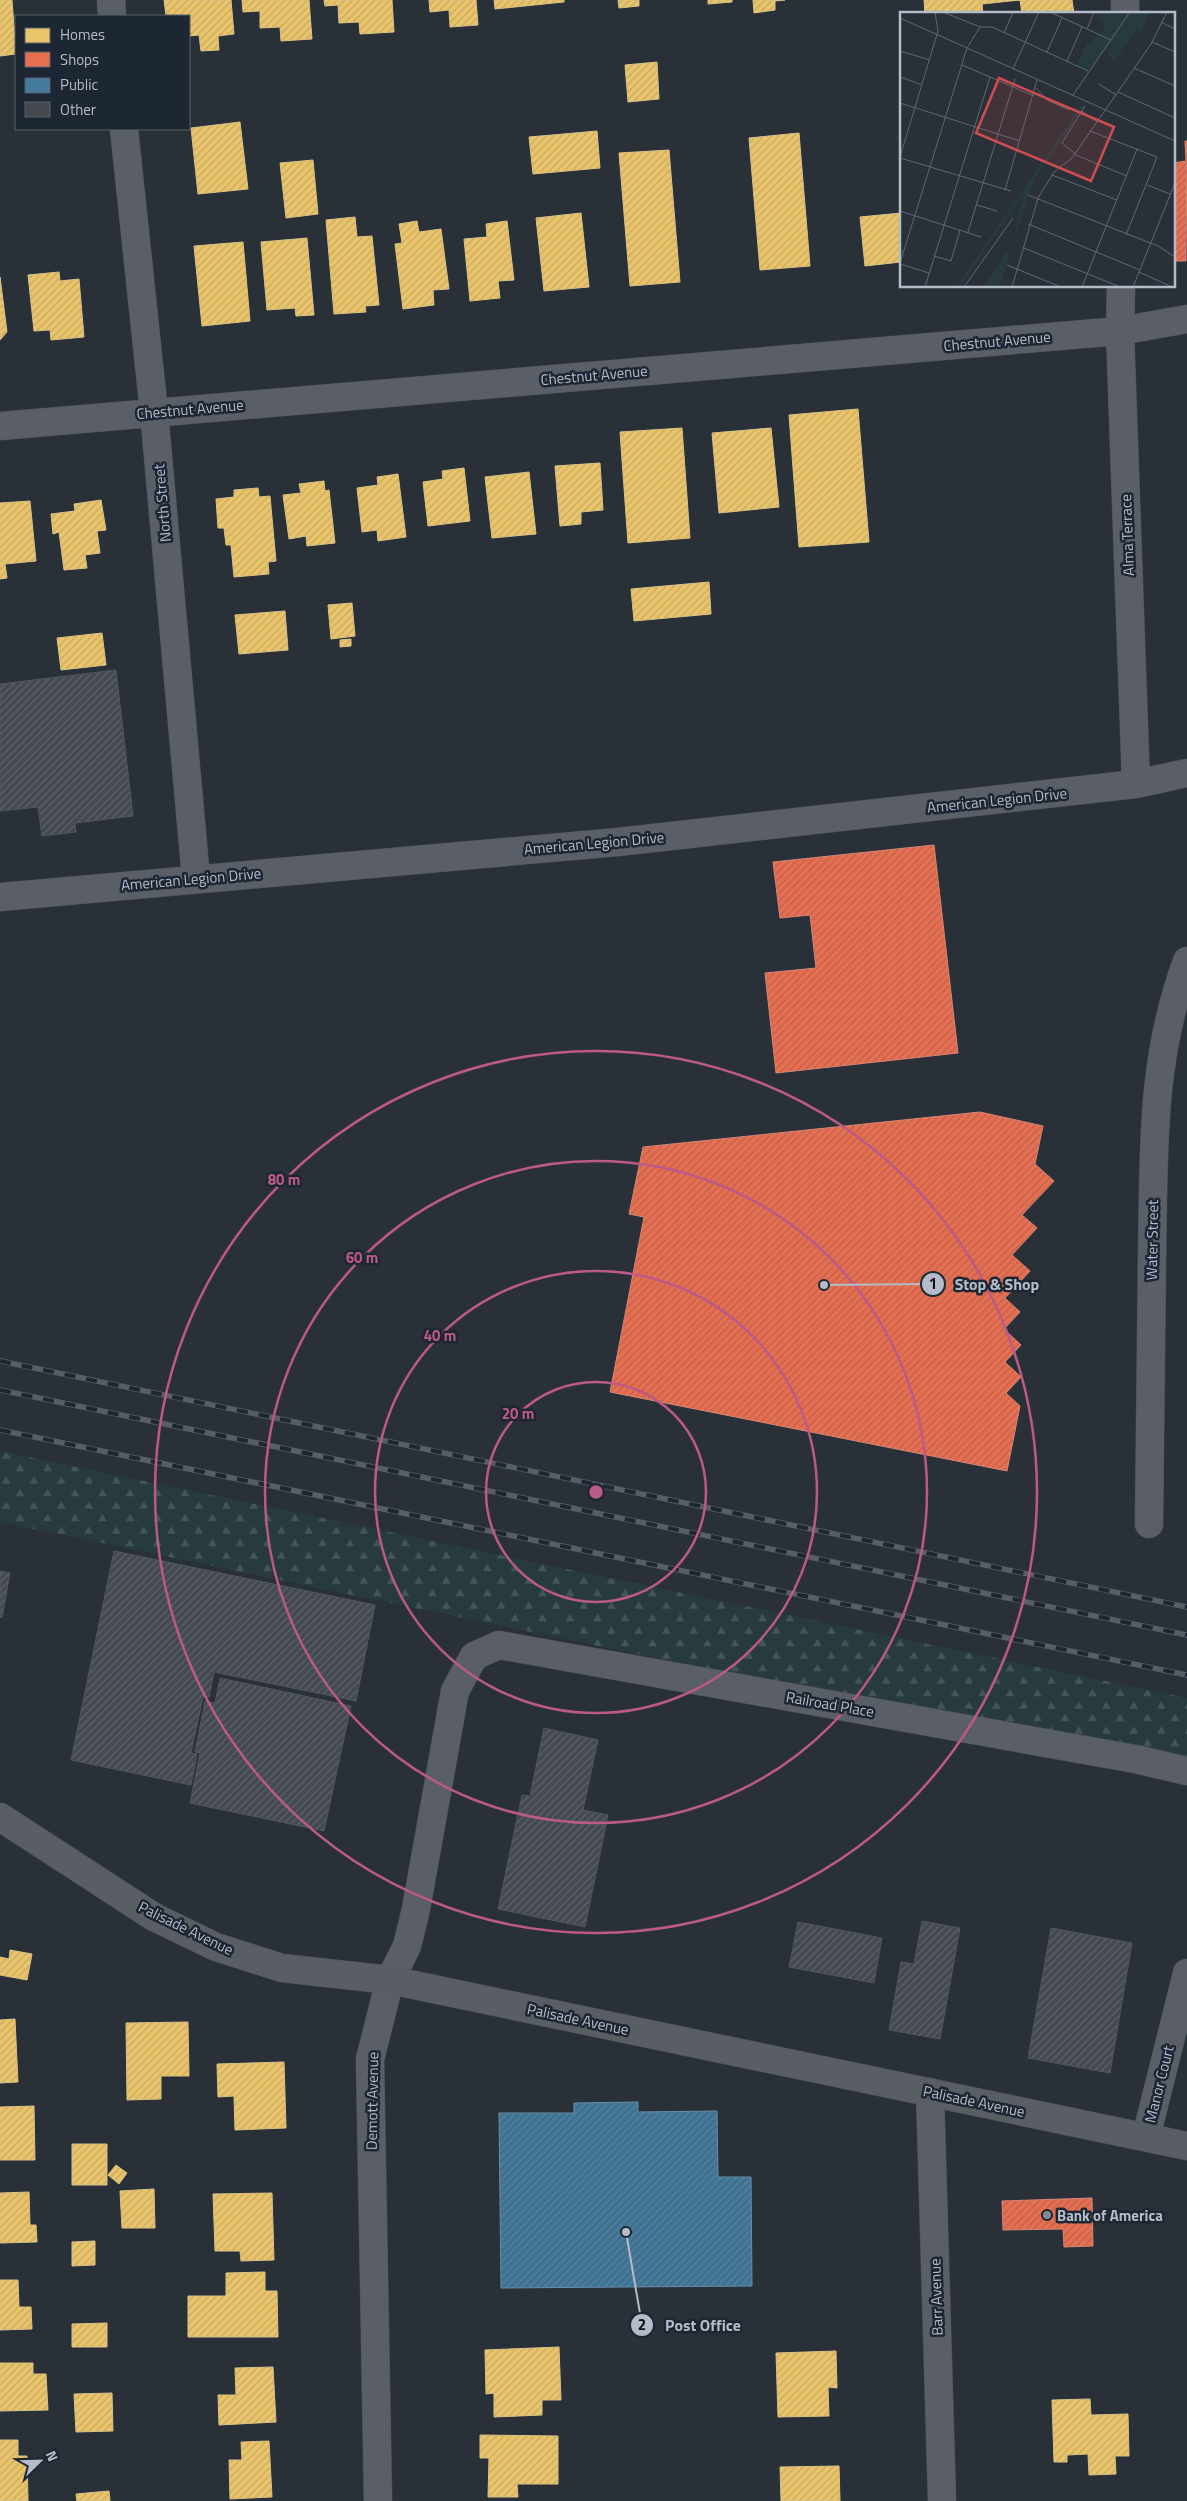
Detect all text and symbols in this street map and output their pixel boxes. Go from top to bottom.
inset map [900,12,1174,288]
legend [15,15,190,130]
text: Homes [60,23,105,46]
text: Shops [60,48,99,71]
text: Public [60,73,98,96]
text: Other [60,98,96,121]
street label: Chestnut Avenue [942,325,1052,357]
street label: Chestnut Avenue [539,359,649,391]
street label: Chestnut Avenue [135,393,245,425]
street label: North Street [147,462,177,543]
street label: Alma Terrace [1114,494,1140,576]
street label: American Legion Drive [926,781,1068,819]
street label: American Legion Drive [523,825,665,861]
street label: American Legion Drive [120,861,262,897]
text: 80 m [268,1168,300,1191]
street label: Water Street [1140,1199,1164,1280]
text: 60 m [346,1246,378,1269]
callout: Stop & Shop [920,1269,1050,1300]
text: 1 [929,1272,937,1295]
text: Stop & Shop [955,1272,1040,1296]
text: 40 m [424,1324,456,1347]
text: 20 m [502,1402,534,1425]
centre of rings [587,1483,605,1501]
street label: Railroad Place [784,1685,876,1723]
street label: Palisade Avenue [135,1895,237,1961]
street label: Palisade Avenue [525,1997,631,2041]
street label: Manor Court [1138,2042,1180,2125]
street label: Demott Avenue [360,2052,384,2150]
street label: Palisade Avenue [921,2079,1027,2123]
place label: Bank of America [1057,2204,1163,2227]
marker: Bank of America [1041,2209,1053,2221]
street label: Barr Avenue [923,2258,949,2336]
callout: Post Office [630,2309,751,2340]
text: 2 [638,2313,646,2336]
text: Post Office [665,2313,741,2337]
north arrow [15,2436,65,2486]
text: N [41,2447,64,2464]

